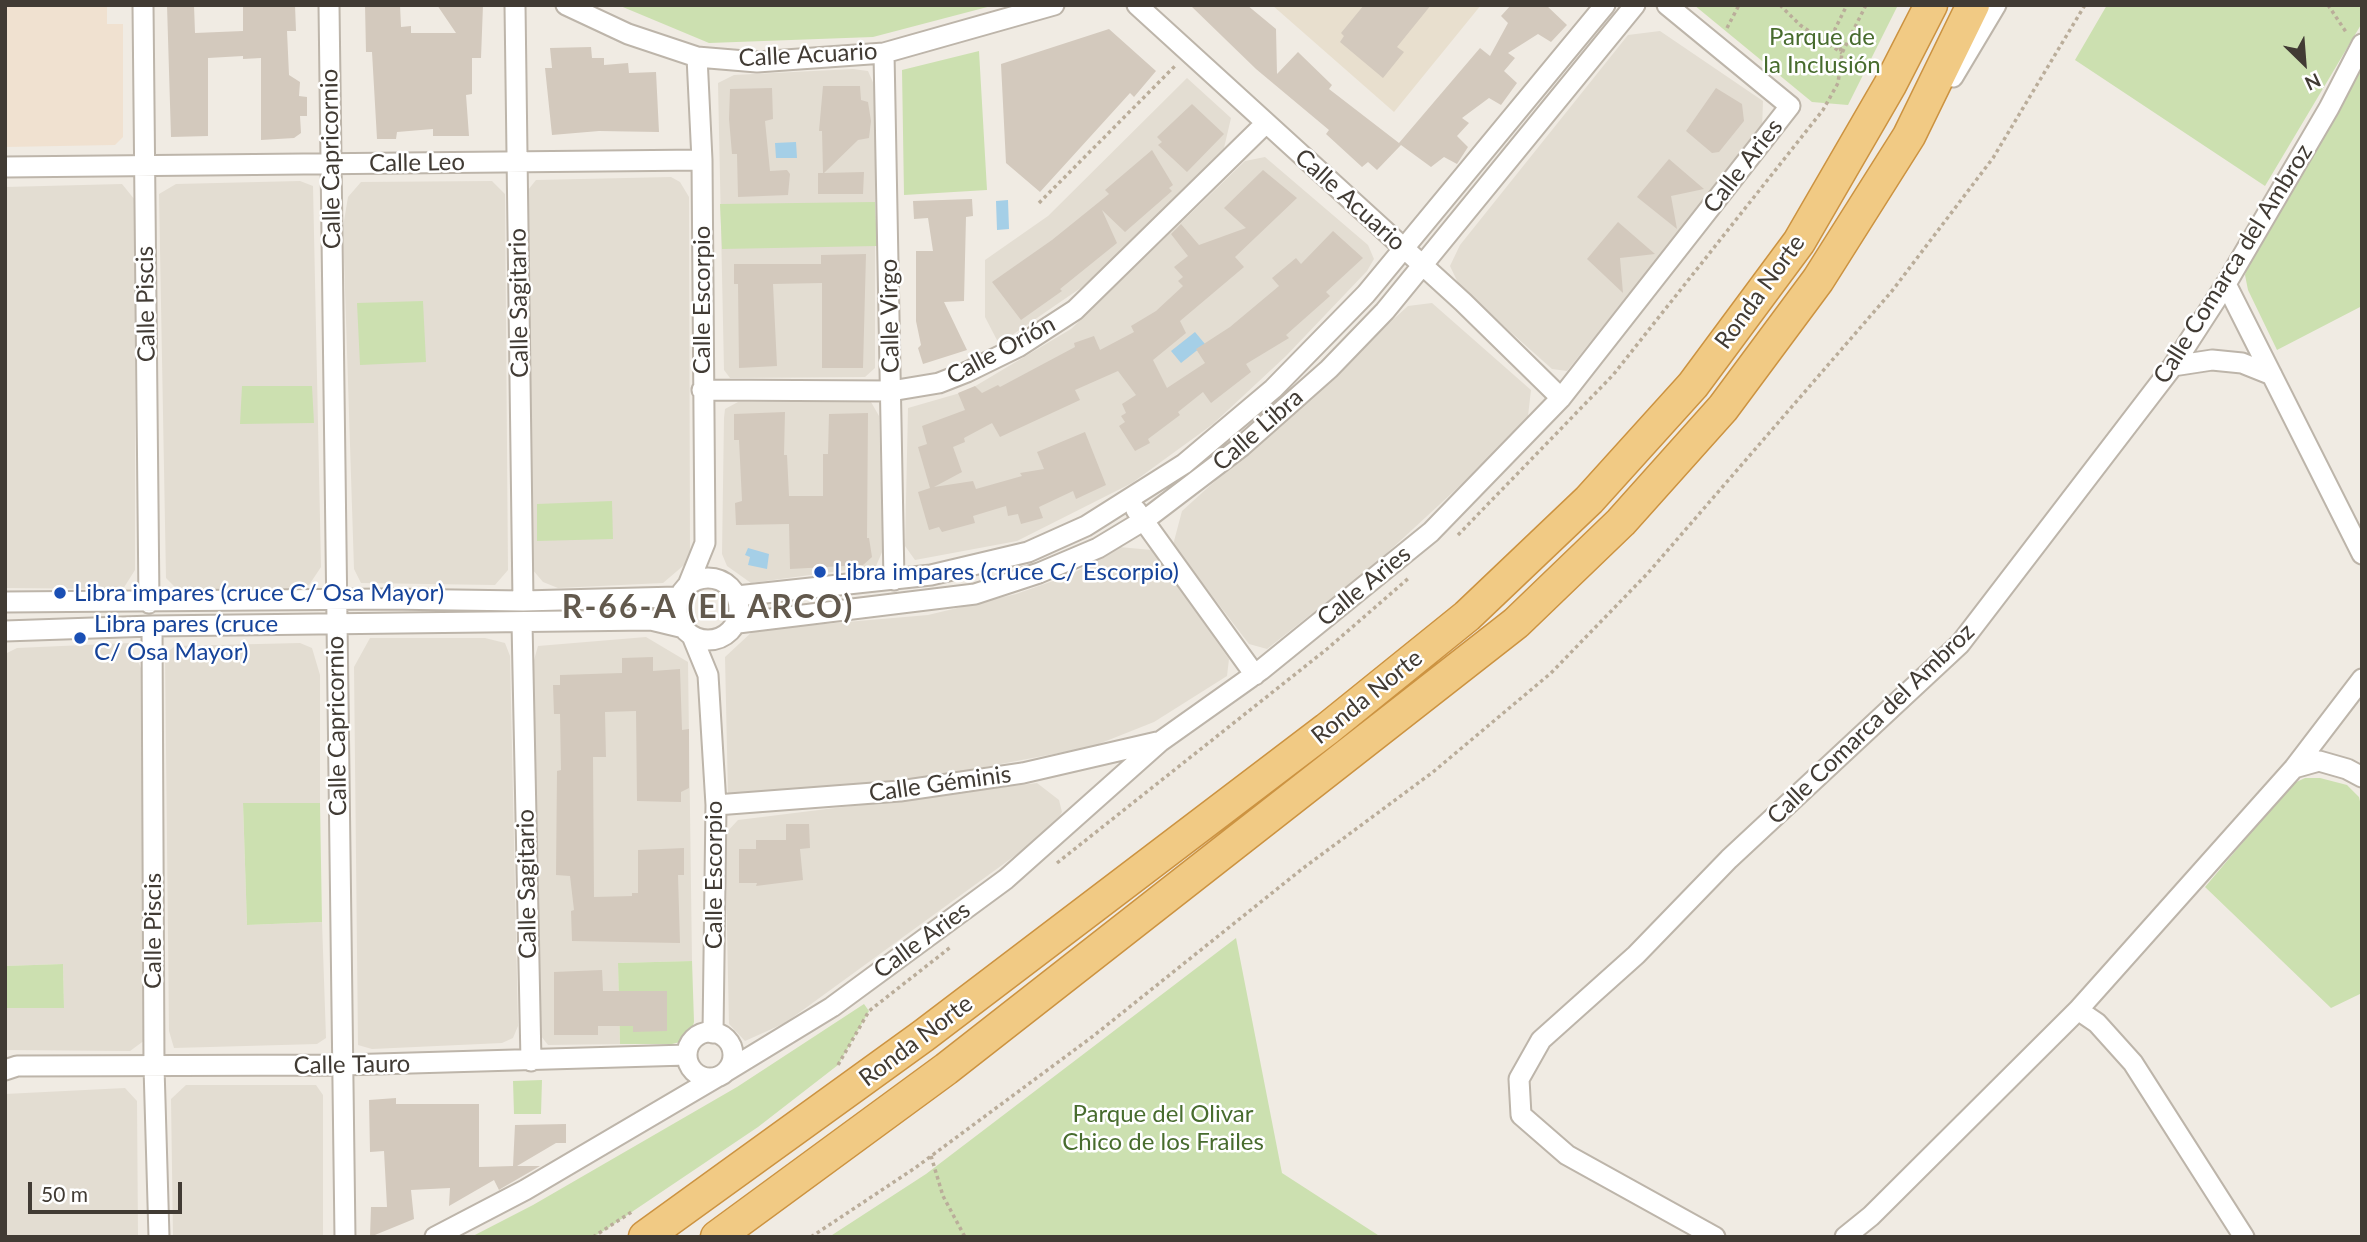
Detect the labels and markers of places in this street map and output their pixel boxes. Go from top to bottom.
place label: Libra impares (cruce C/ Escorpio) [834,558,1179,586]
marker: Libra impares (cruce C/ Escorpio) [812,564,828,580]
place label: Libra impares (cruce C/ Osa Mayor) [74,579,444,607]
marker: Libra impares (cruce C/ Osa Mayor) [52,585,68,601]
place label: Libra pares (cruce C/ Osa Mayor) [94,610,278,666]
marker: Libra pares (cruce C/ Osa Mayor) [72,630,88,646]

